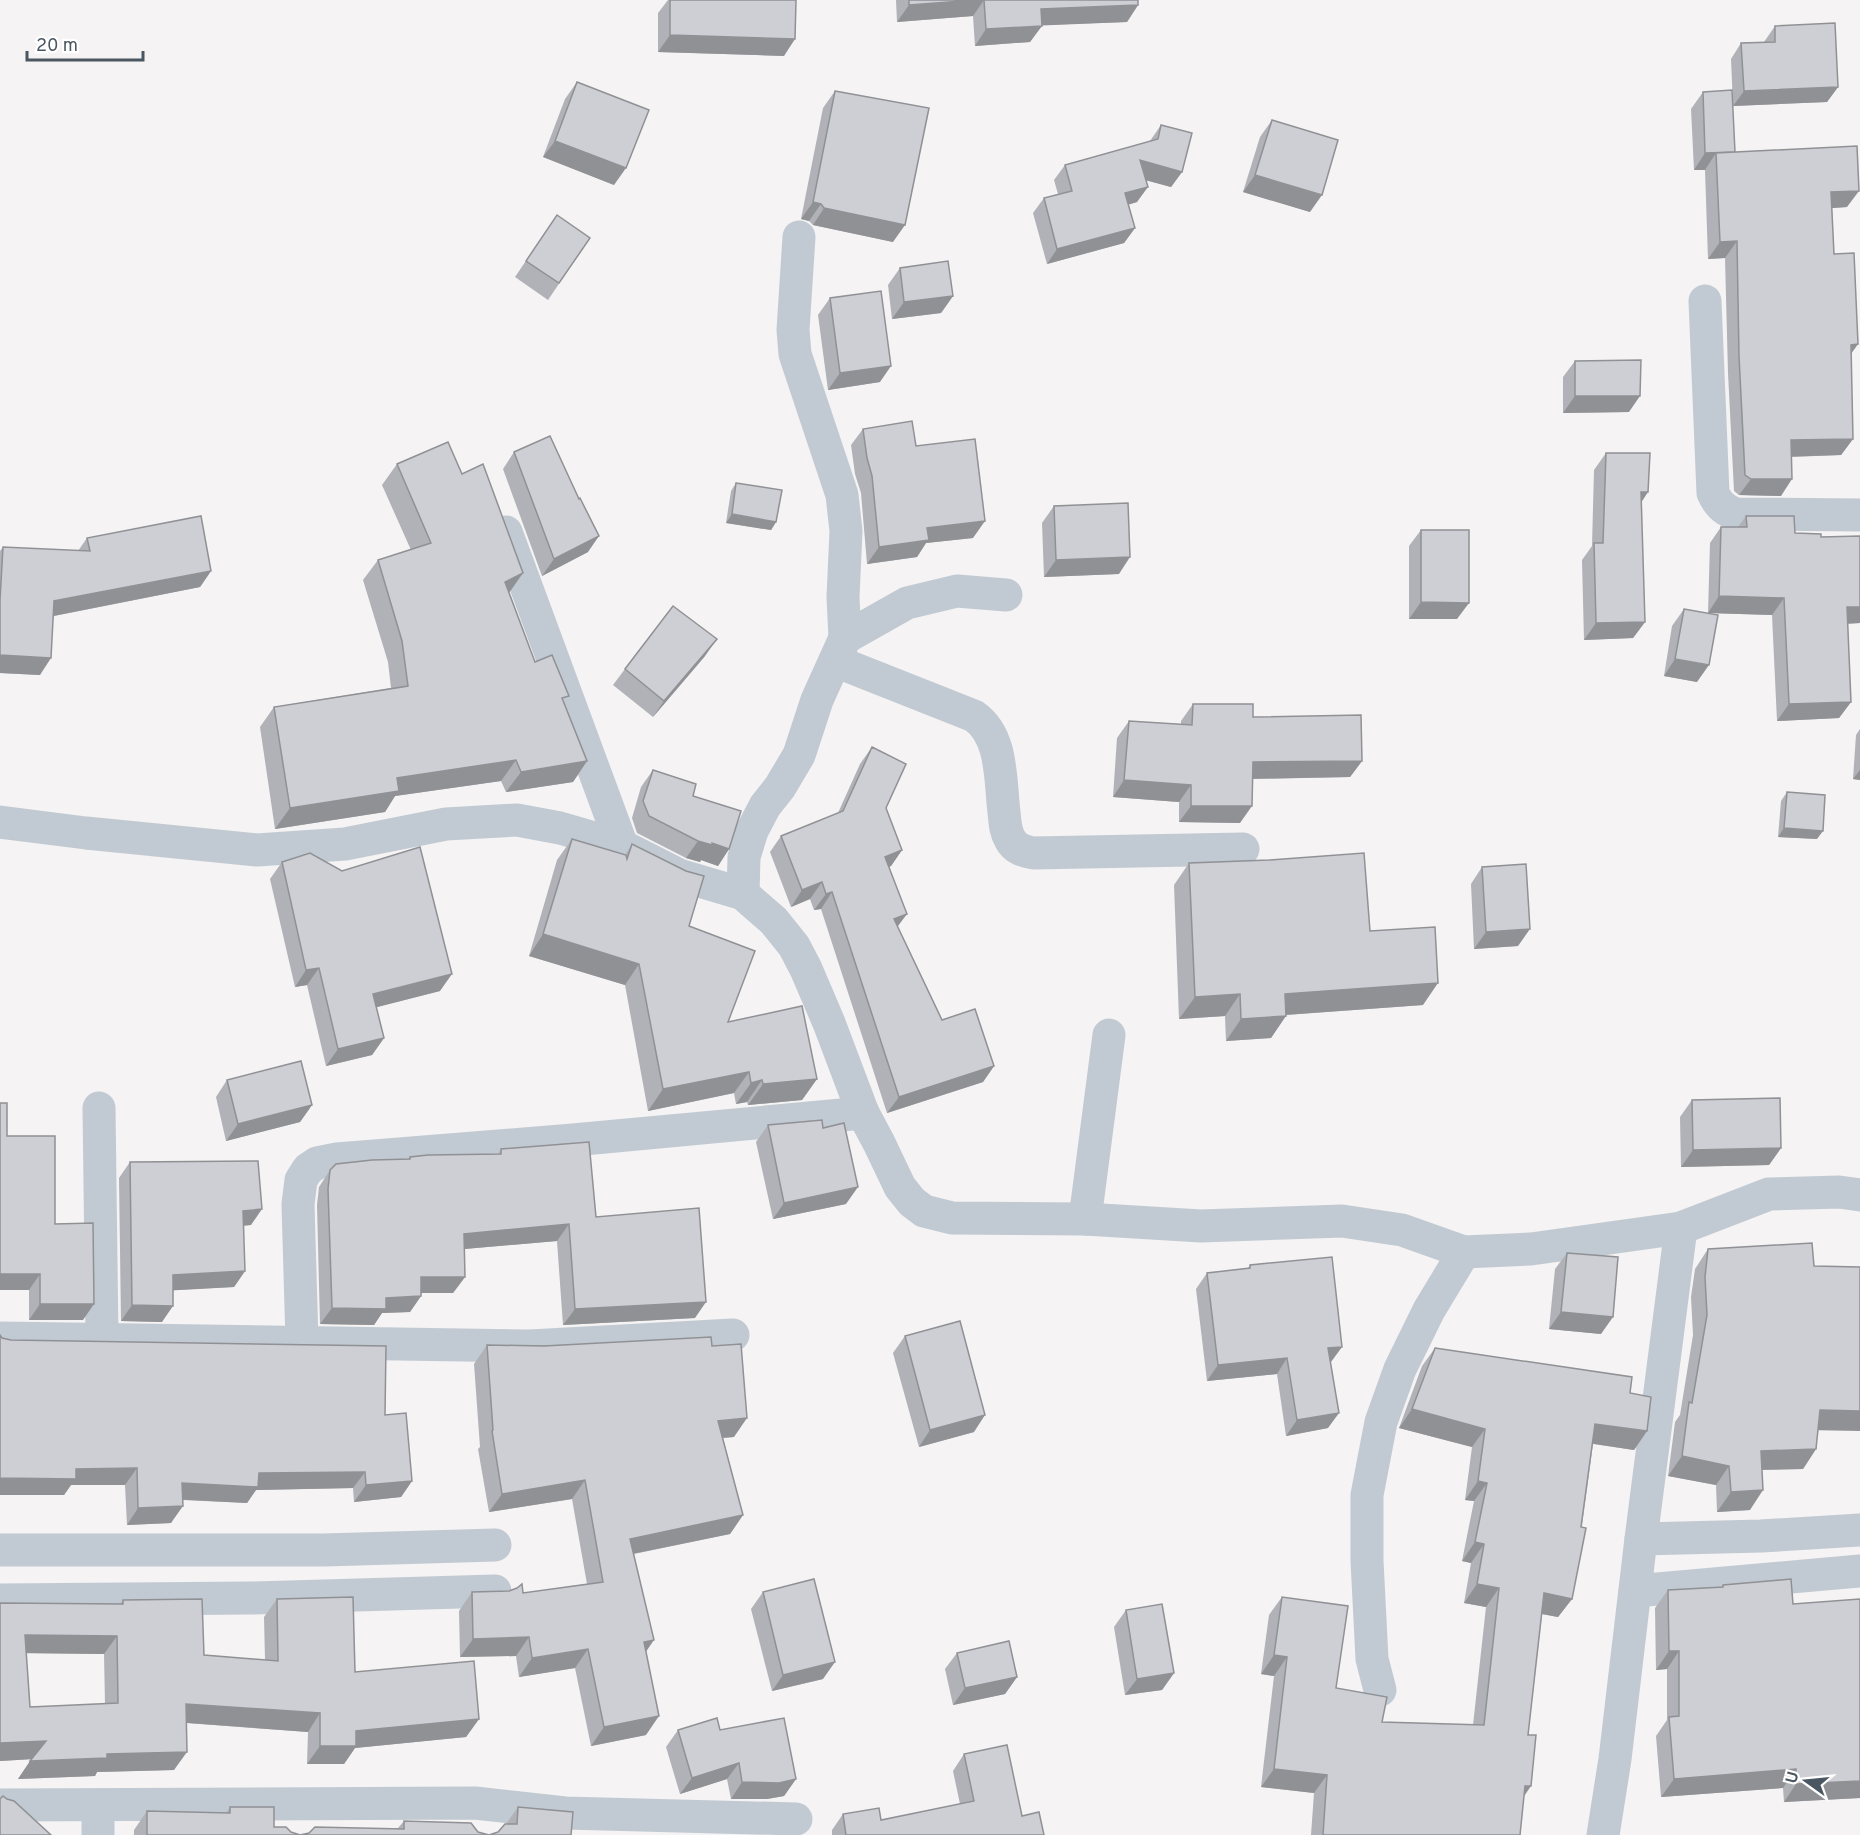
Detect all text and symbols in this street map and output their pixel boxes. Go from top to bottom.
scale bar [27,24,142,62]
text: 20 m [36,35,78,58]
north arrow [1776,1751,1836,1811]
text: U [1782,1770,1805,1786]

